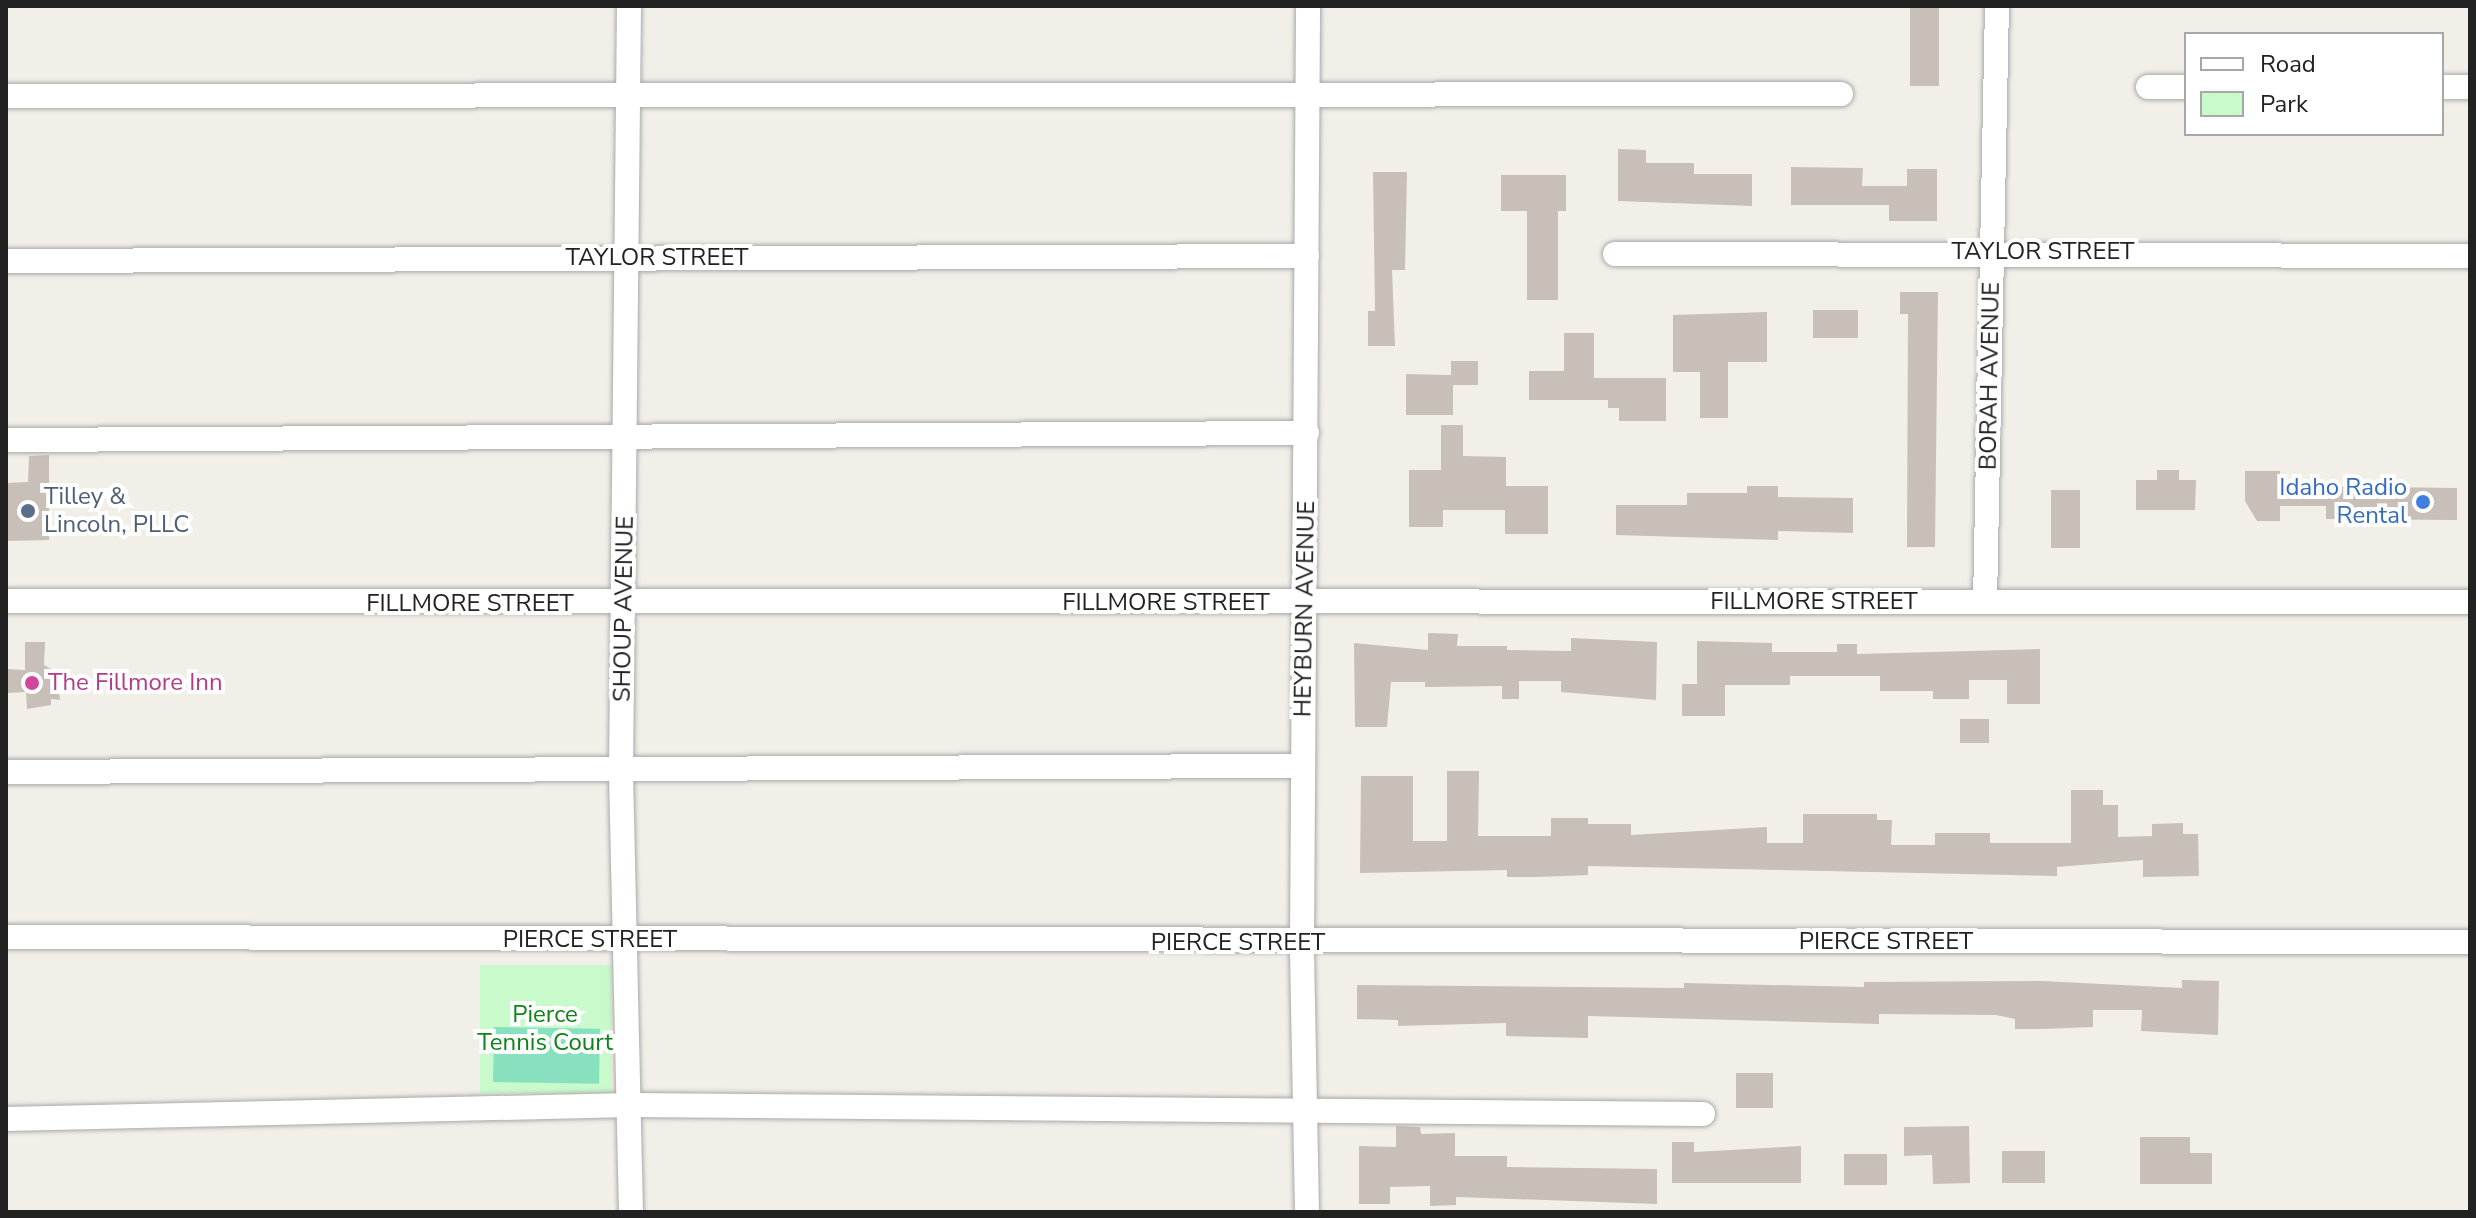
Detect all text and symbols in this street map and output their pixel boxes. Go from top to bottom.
legend [2184,32,2444,136]
text: Road [2260,48,2316,80]
text: Park [2260,88,2308,120]
street label: TAYLOR STREET [1951,238,2135,266]
street label: TAYLOR STREET [565,244,749,272]
street label: BORAH AVENUE [1974,282,2006,470]
place label: Idaho Radio Rental [2279,474,2407,530]
place label: Tilley & Lincoln, PLLC [44,483,189,539]
marker: Idaho Radio Rental [2414,493,2432,511]
street label: HEYBURN AVENUE [1289,501,1321,717]
marker: Tilley & Lincoln, PLLC [19,502,37,520]
street label: SHOUP AVENUE [608,516,640,702]
street label: FILLMORE STREET [1710,588,1918,616]
street label: FILLMORE STREET [1062,589,1270,617]
street label: FILLMORE STREET [366,590,574,618]
place label: The Fillmore Inn [48,669,223,697]
marker: The Fillmore Inn [23,674,41,692]
street label: PIERCE STREET [503,926,677,954]
street label: PIERCE STREET [1799,928,1973,956]
street label: PIERCE STREET [1151,929,1325,957]
park label: Pierce Tennis Court [477,1001,613,1057]

